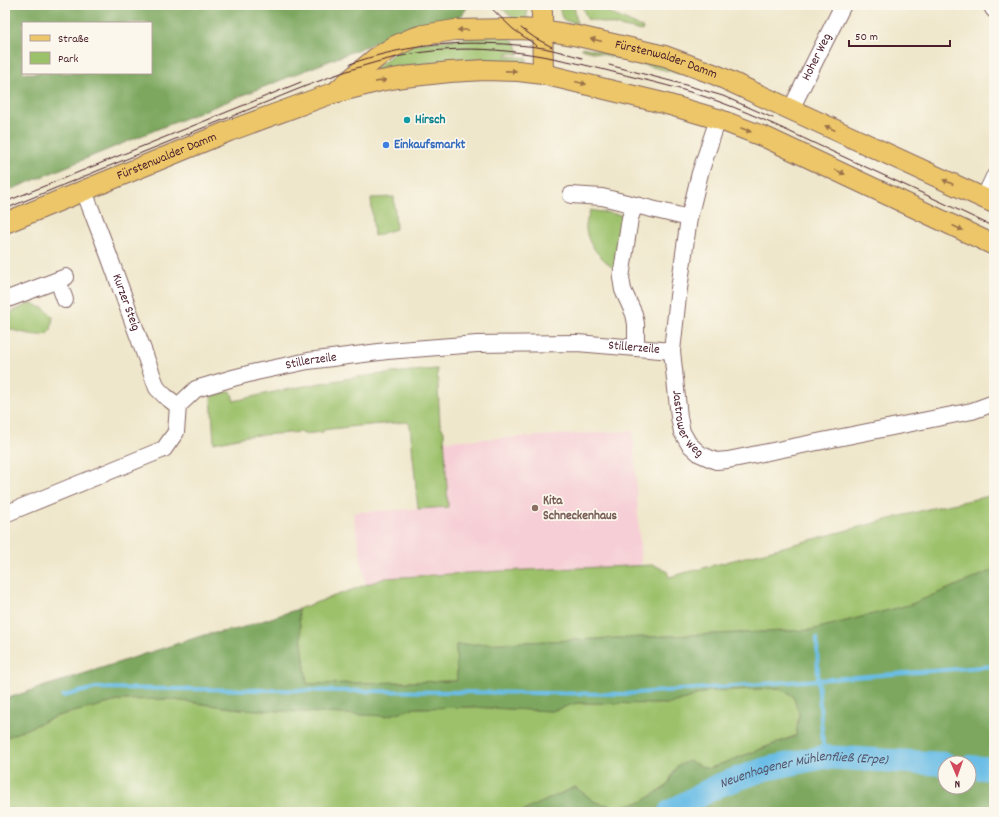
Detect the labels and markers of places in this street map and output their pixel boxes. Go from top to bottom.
place label: Hirsch [415,111,446,130]
marker: Hirsch [402,115,412,125]
place label: Einkaufsmarkt [394,136,466,155]
marker: Einkaufsmarkt [381,140,391,150]
place label: Kita Schneckenhaus [543,492,618,526]
marker: Kita Schneckenhaus [530,503,540,513]

